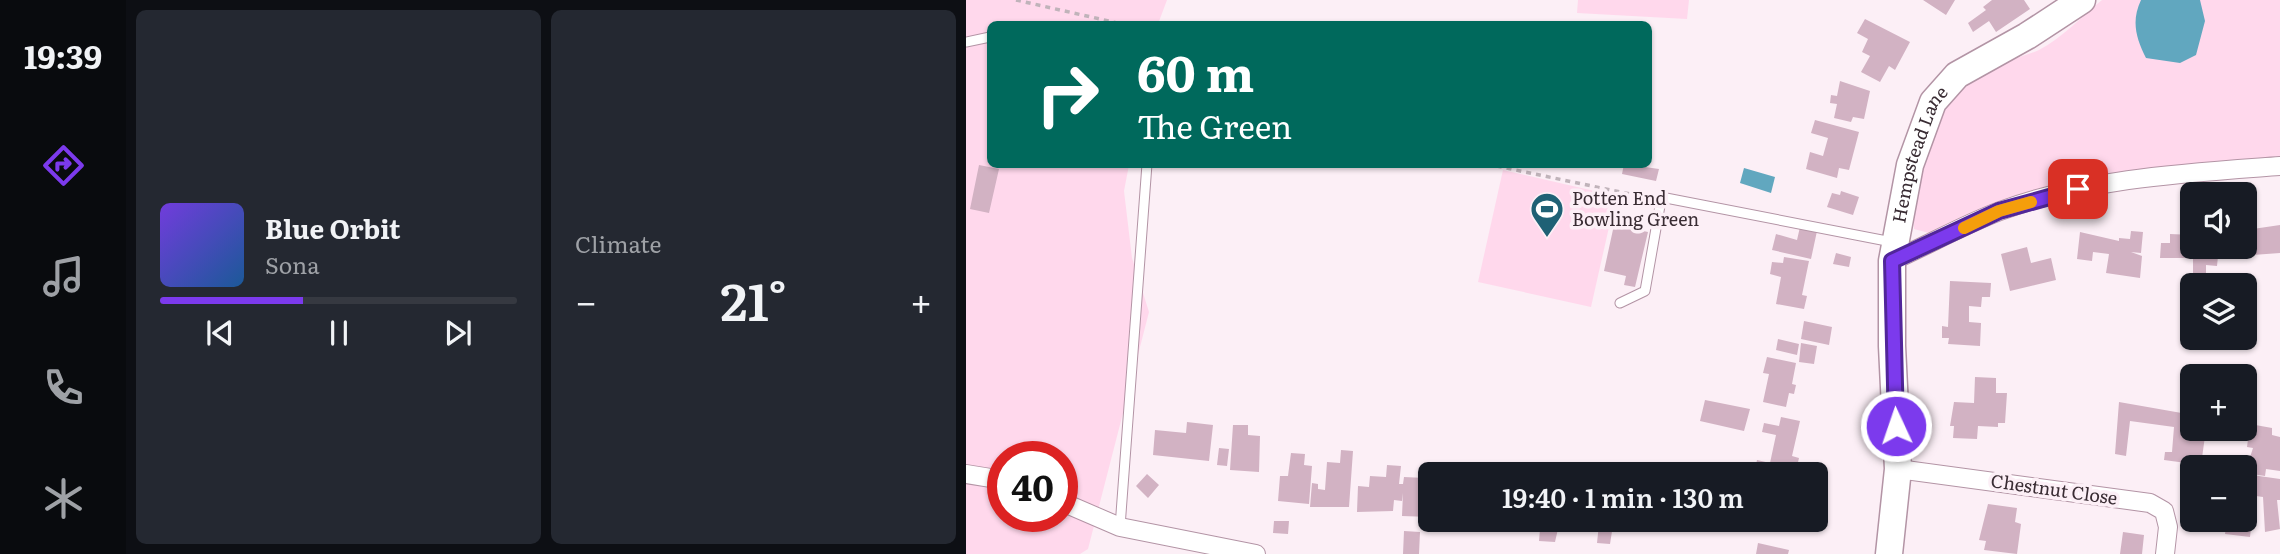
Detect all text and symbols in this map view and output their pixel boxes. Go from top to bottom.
text: 19:39 [24,31,102,79]
text: 60 m [1137,34,1254,107]
icon: right [1022,49,1113,140]
street label: Hempstead Lane [1884,79,1953,225]
text: The Green [1137,101,1292,149]
icon: directions [39,141,88,190]
pin [2048,159,2108,219]
icon: arrive [2059,170,2097,208]
map controls [2180,182,2257,532]
button: sound [2180,182,2257,259]
place label: Potten End Bowling Green [1572,184,1699,232]
sports icon: Potten End Bowling Green [1528,190,1566,239]
text: Blue Orbit [265,208,400,247]
text: Climate [575,226,661,260]
text: Sona [265,247,320,281]
icon: music [39,252,88,301]
text: 21° [720,260,787,337]
text: − [575,271,597,328]
text: + [910,271,932,328]
button: layers [2180,273,2257,350]
icon: previous [201,314,239,352]
icon: pause [320,314,358,352]
icon: next [439,314,477,352]
icon: phone [39,363,88,412]
button: + [2180,364,2257,441]
position arrow [1859,389,1933,463]
speed limit sign: 40 [987,441,1078,532]
button: − [2180,455,2257,532]
street label: Chestnut Close [1989,466,2119,511]
icon: climate [39,474,88,523]
text: 19:40 · 1 min · 130 m [1502,477,1744,516]

